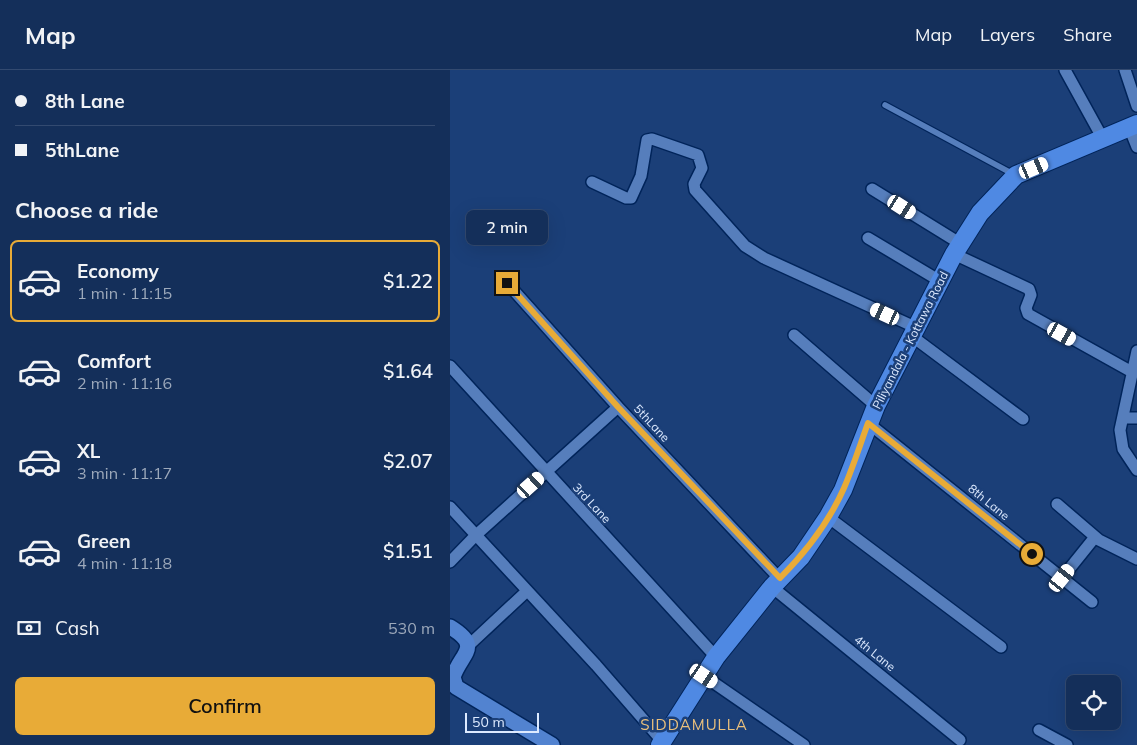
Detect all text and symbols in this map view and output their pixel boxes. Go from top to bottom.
text: Map [25,20,76,50]
text: Map [915,23,952,46]
text: Layers [980,23,1035,46]
text: Share [1063,23,1112,46]
text: 8th Lane [45,89,125,113]
text: 5thLane [45,138,119,162]
car [1017,155,1050,181]
car [885,193,918,221]
text: Choose a ride [15,196,158,224]
callout: 2 min [466,210,548,246]
text: 2 min [486,217,528,237]
icon: car [17,259,62,304]
text: Economy [77,259,159,283]
text: $1.22 [383,269,433,293]
street label: Piliyandala - Kottawa Road [869,269,951,411]
route end [496,272,518,294]
text: 1 min · 11:15 [77,283,172,303]
car [868,301,901,327]
car [1045,320,1078,348]
icon: car [17,349,62,394]
text: Comfort [77,349,151,373]
text: $1.64 [383,359,433,383]
text: 2 min · 11:16 [77,373,172,393]
street label: 5thLane [631,401,673,445]
icon: car [17,439,62,484]
text: XL [77,439,100,463]
text: $2.07 [383,449,433,473]
text: 3 min · 11:17 [77,463,172,483]
car [514,469,547,501]
street label: 3rd Lane [570,480,614,526]
street label: 8th Lane [965,481,1013,523]
icon: car [17,529,62,574]
text: Green [77,529,131,553]
text: $1.51 [383,539,433,563]
route start [1021,543,1043,565]
text: 4 min · 11:18 [77,553,172,573]
car [1046,562,1077,594]
icon: cash [15,614,43,642]
text: Cash [55,616,100,640]
text: 530 m [388,618,435,638]
street label: 4th Lane [851,632,899,674]
car [687,661,720,691]
map controls [1066,675,1121,730]
button: locate [1066,675,1121,730]
button: Confirm [15,677,435,735]
scale bar [465,710,539,733]
text: 50 m [472,713,505,731]
district label: SIDDAMULLA [640,715,748,734]

